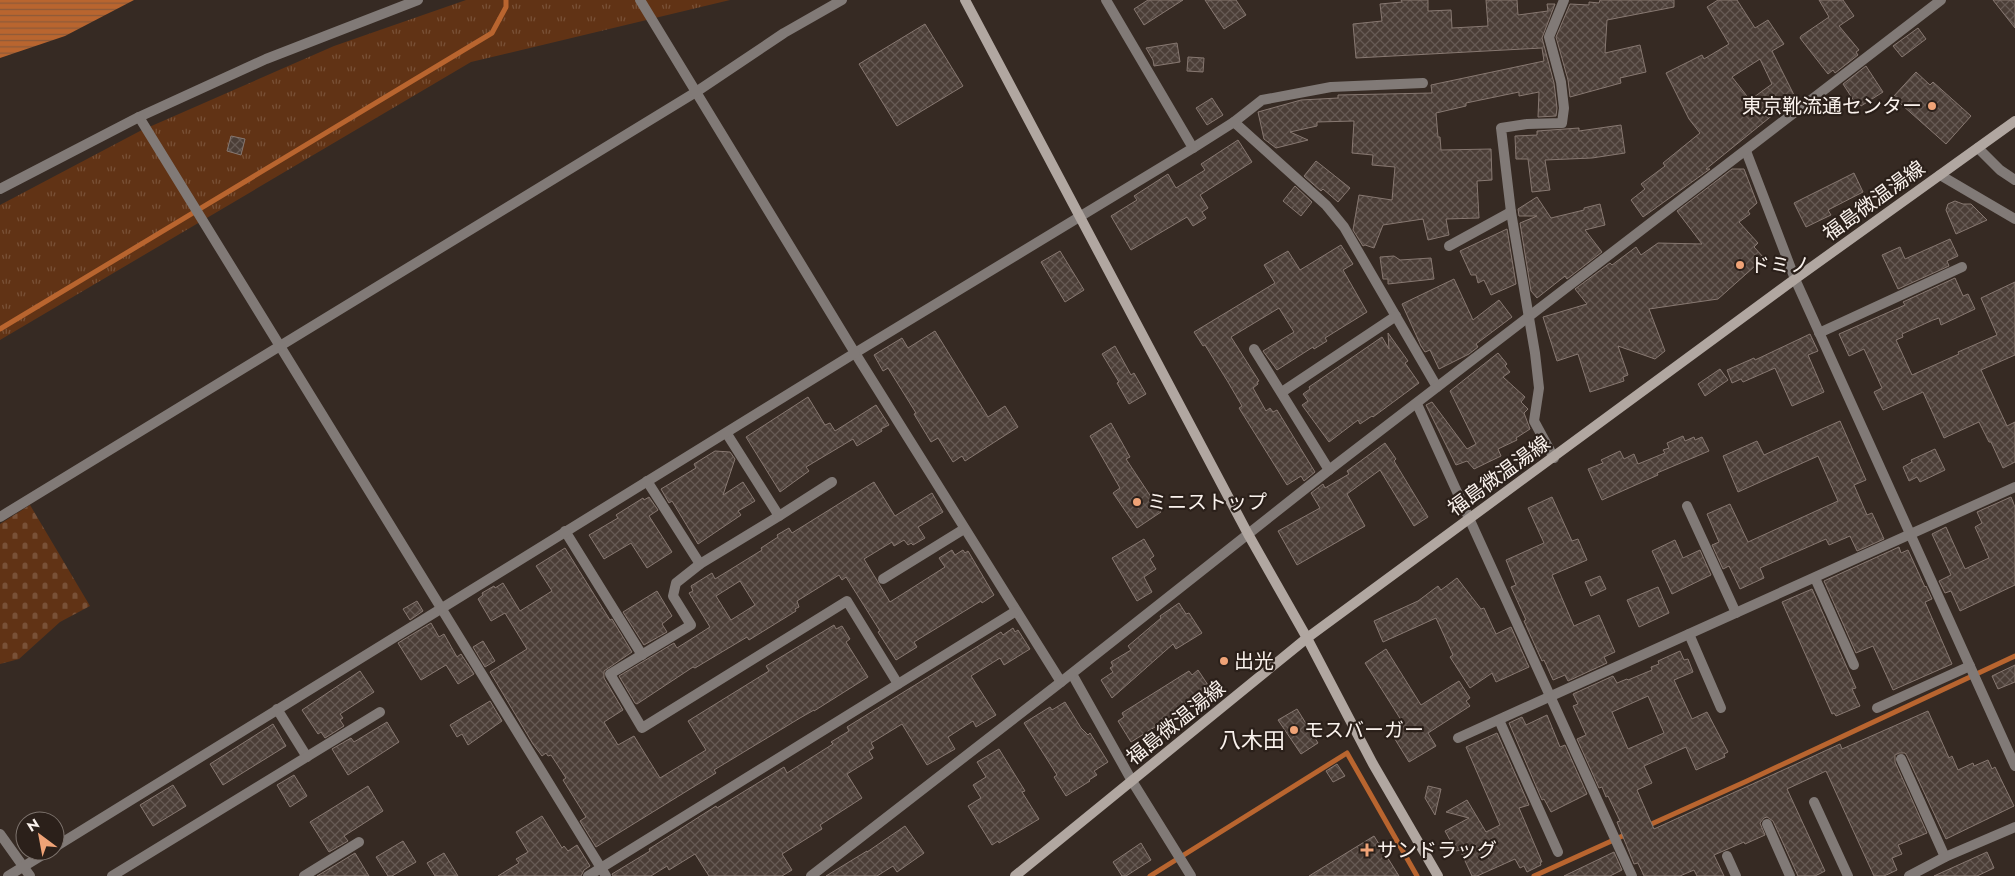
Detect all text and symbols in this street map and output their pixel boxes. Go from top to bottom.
place label: 東京靴流通センター [1742,92,1922,121]
marker: 東京靴流通センター [1926,100,1938,112]
street label: 福島微温湯線 [1817,154,1931,248]
place label: ドミノ [1750,251,1810,280]
marker: ドミノ [1734,259,1746,271]
street label: 福島微温湯線 [1442,429,1556,523]
place label: ミニストップ [1147,488,1267,517]
marker: ミニストップ [1131,496,1143,508]
place label: 出光 [1234,647,1274,676]
marker: 出光 [1218,655,1230,667]
street label: 福島微温湯線 [1120,674,1232,772]
place label: モスバーガー [1304,716,1424,745]
district label: 八木田 [1219,724,1285,756]
marker: モスバーガー [1288,724,1300,736]
north arrow [15,811,65,861]
text: N [23,814,43,836]
place label: サンドラッグ [1377,836,1497,865]
marker: サンドラッグ [1361,844,1373,856]

